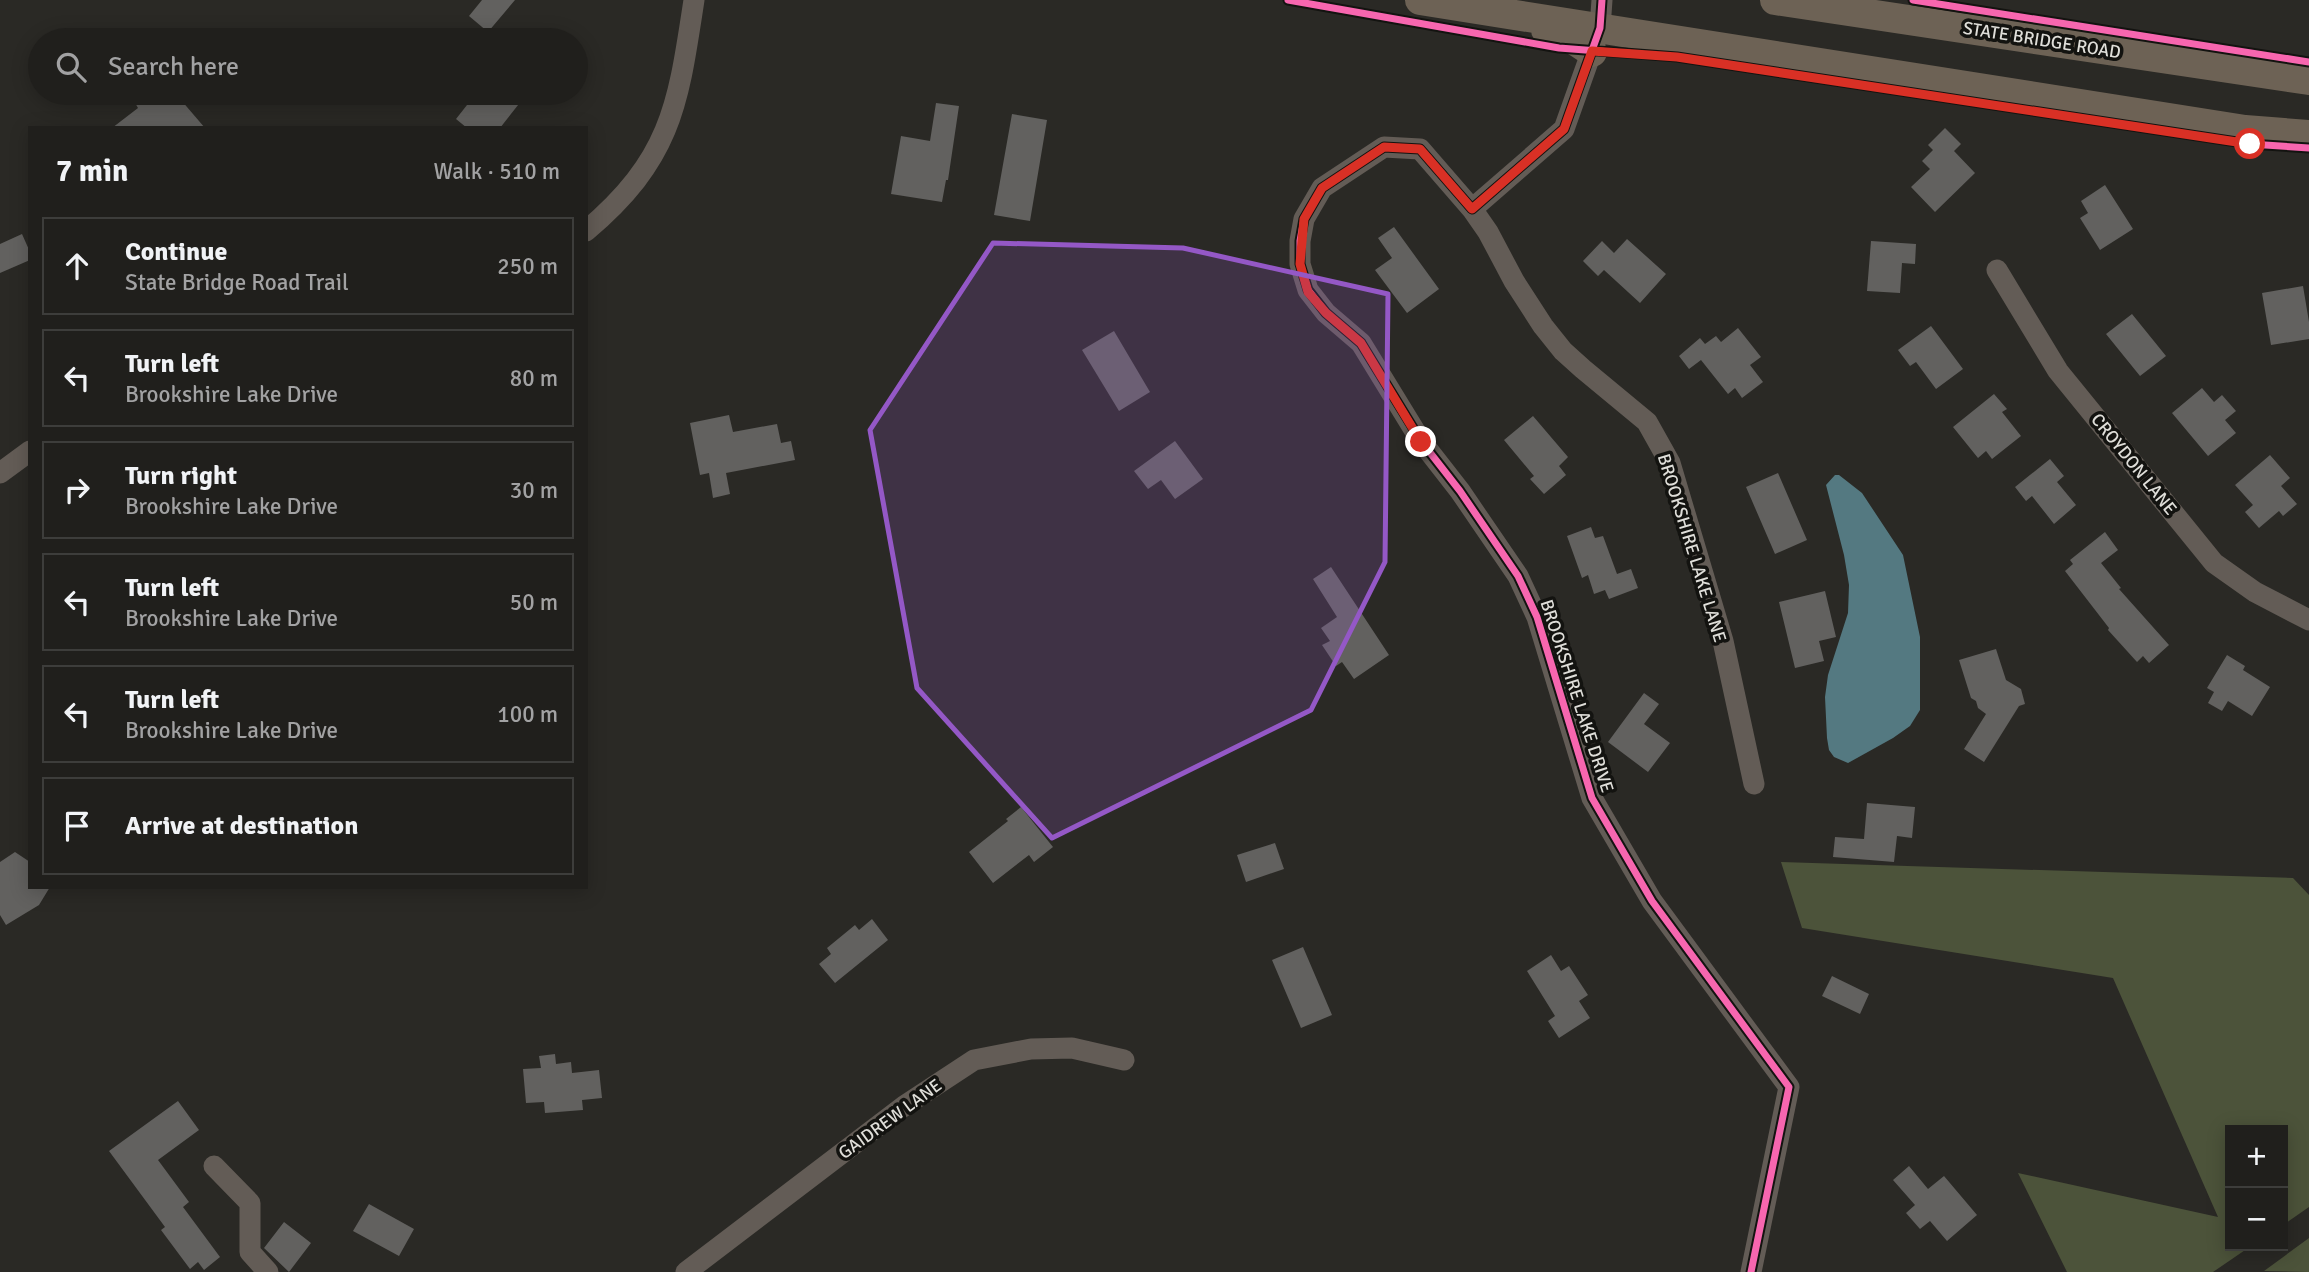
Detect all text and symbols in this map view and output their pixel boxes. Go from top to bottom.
street label: STATE BRIDGE ROAD [1962,17,2122,63]
search box [28,28,588,105]
icon: search [52,48,90,86]
text: Search here [108,51,239,83]
route start [2234,128,2265,159]
text: 7 min [56,153,128,190]
text: Walk · 510 m [434,157,560,186]
text: Continue [125,236,227,268]
icon: ahead [58,247,96,285]
text: 250 m [497,252,558,281]
text: State Bridge Road Trail [125,268,349,297]
text: Turn left [125,348,219,380]
icon: left [58,359,96,397]
text: 80 m [510,364,558,393]
text: Brookshire Lake Drive [125,380,338,409]
street label: CROYDON LANE [2086,409,2182,519]
route end [1405,426,1436,457]
street label: BROOKSHIRE LAKE LANE [1653,451,1731,645]
text: Turn right [125,460,237,492]
icon: right [58,471,96,509]
text: 30 m [510,476,558,505]
text: Brookshire Lake Drive [125,492,338,521]
text: Turn left [125,572,219,604]
icon: left [58,583,96,621]
text: 50 m [510,588,558,617]
street label: BROOKSHIRE LAKE DRIVE [1535,597,1619,795]
text: Brookshire Lake Drive [125,604,338,633]
text: Turn left [125,684,219,716]
icon: left [58,695,96,733]
text: 100 m [497,700,558,729]
text: Brookshire Lake Drive [125,716,338,745]
icon: arrive [58,807,96,845]
text: Arrive at destination [125,810,358,842]
street label: GAIDREW LANE [834,1074,946,1164]
map controls [2225,1125,2288,1251]
button: + [2225,1125,2288,1188]
button: − [2225,1188,2288,1251]

